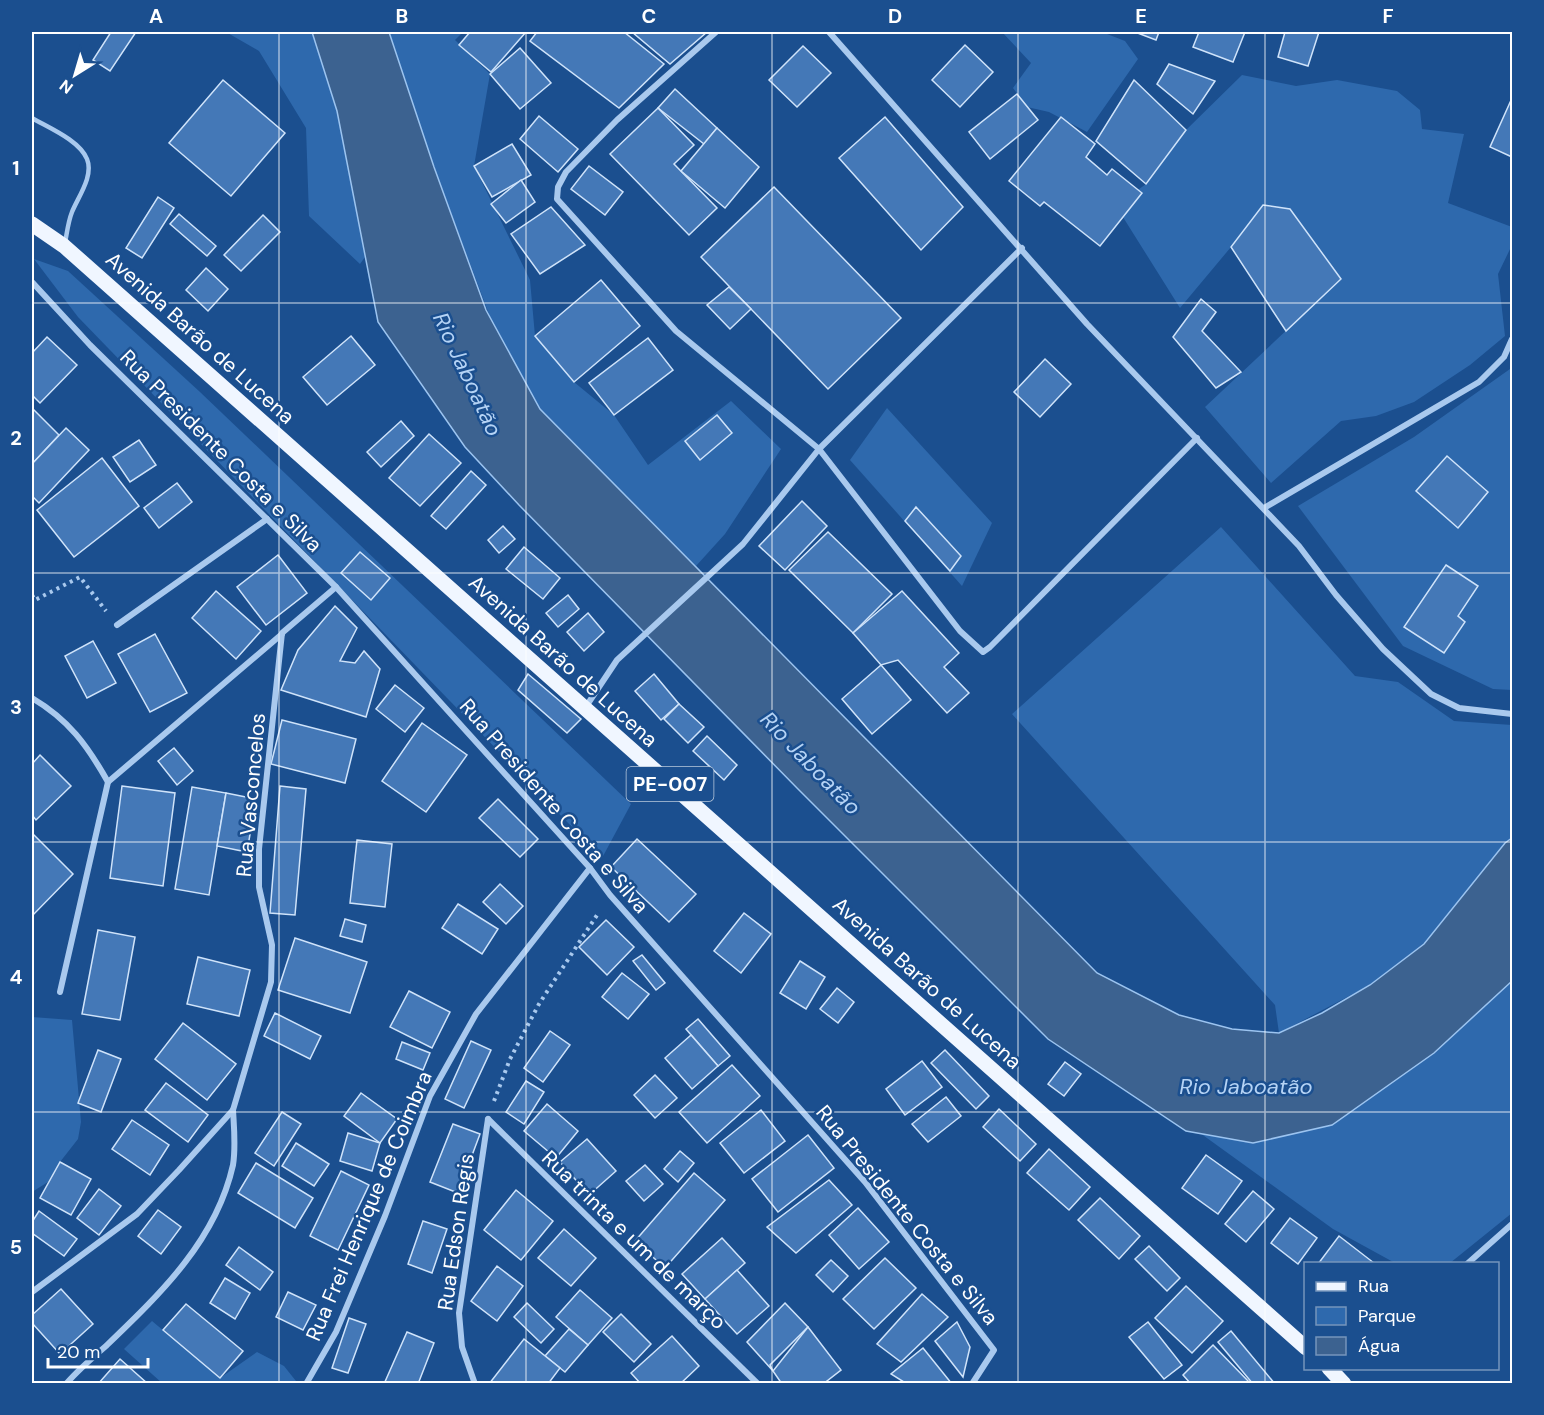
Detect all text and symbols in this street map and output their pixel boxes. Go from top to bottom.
text: A [149,3,163,29]
text: B [396,3,408,29]
text: C [642,3,656,29]
text: D [888,3,902,29]
text: E [1135,3,1147,29]
text: F [1382,3,1394,29]
north arrow [45,45,105,105]
text: N [55,75,77,98]
text: 1 [12,155,20,181]
street label: Avenida Barão de Lucena [100,246,300,430]
water label: Rio Jaboatão [426,308,509,441]
street label: Rua Presidente Costa e Silva [114,344,328,558]
text: 2 [10,425,22,451]
street label: Avenida Barão de Lucena [463,569,663,753]
street label: Rua Presidente Costa e Silva [453,693,655,919]
text: 3 [10,694,22,720]
water label: Rio Jaboatão [754,705,867,821]
street label: Rua Vasconcelos [230,712,272,878]
road number: PE-007 [626,767,714,801]
street label: Avenida Barão de Lucena [827,891,1027,1075]
text: 4 [10,964,23,990]
street label: Rua Frei Henrique de Coimbra [299,1067,439,1345]
water label: Rio Jaboatão [1179,1072,1313,1101]
street label: Rua Presidente Costa e Silva [809,1099,1005,1331]
street label: Rua trinta e um de março [536,1144,732,1336]
street label: Rua Edson Regis [431,1152,481,1312]
text: 5 [10,1234,22,1260]
legend [1304,1262,1499,1370]
text: Rua [1358,1274,1389,1298]
text: Parque [1358,1304,1416,1328]
scale bar [48,1331,148,1369]
text: Água [1358,1334,1400,1358]
text: 20 m [57,1340,100,1364]

